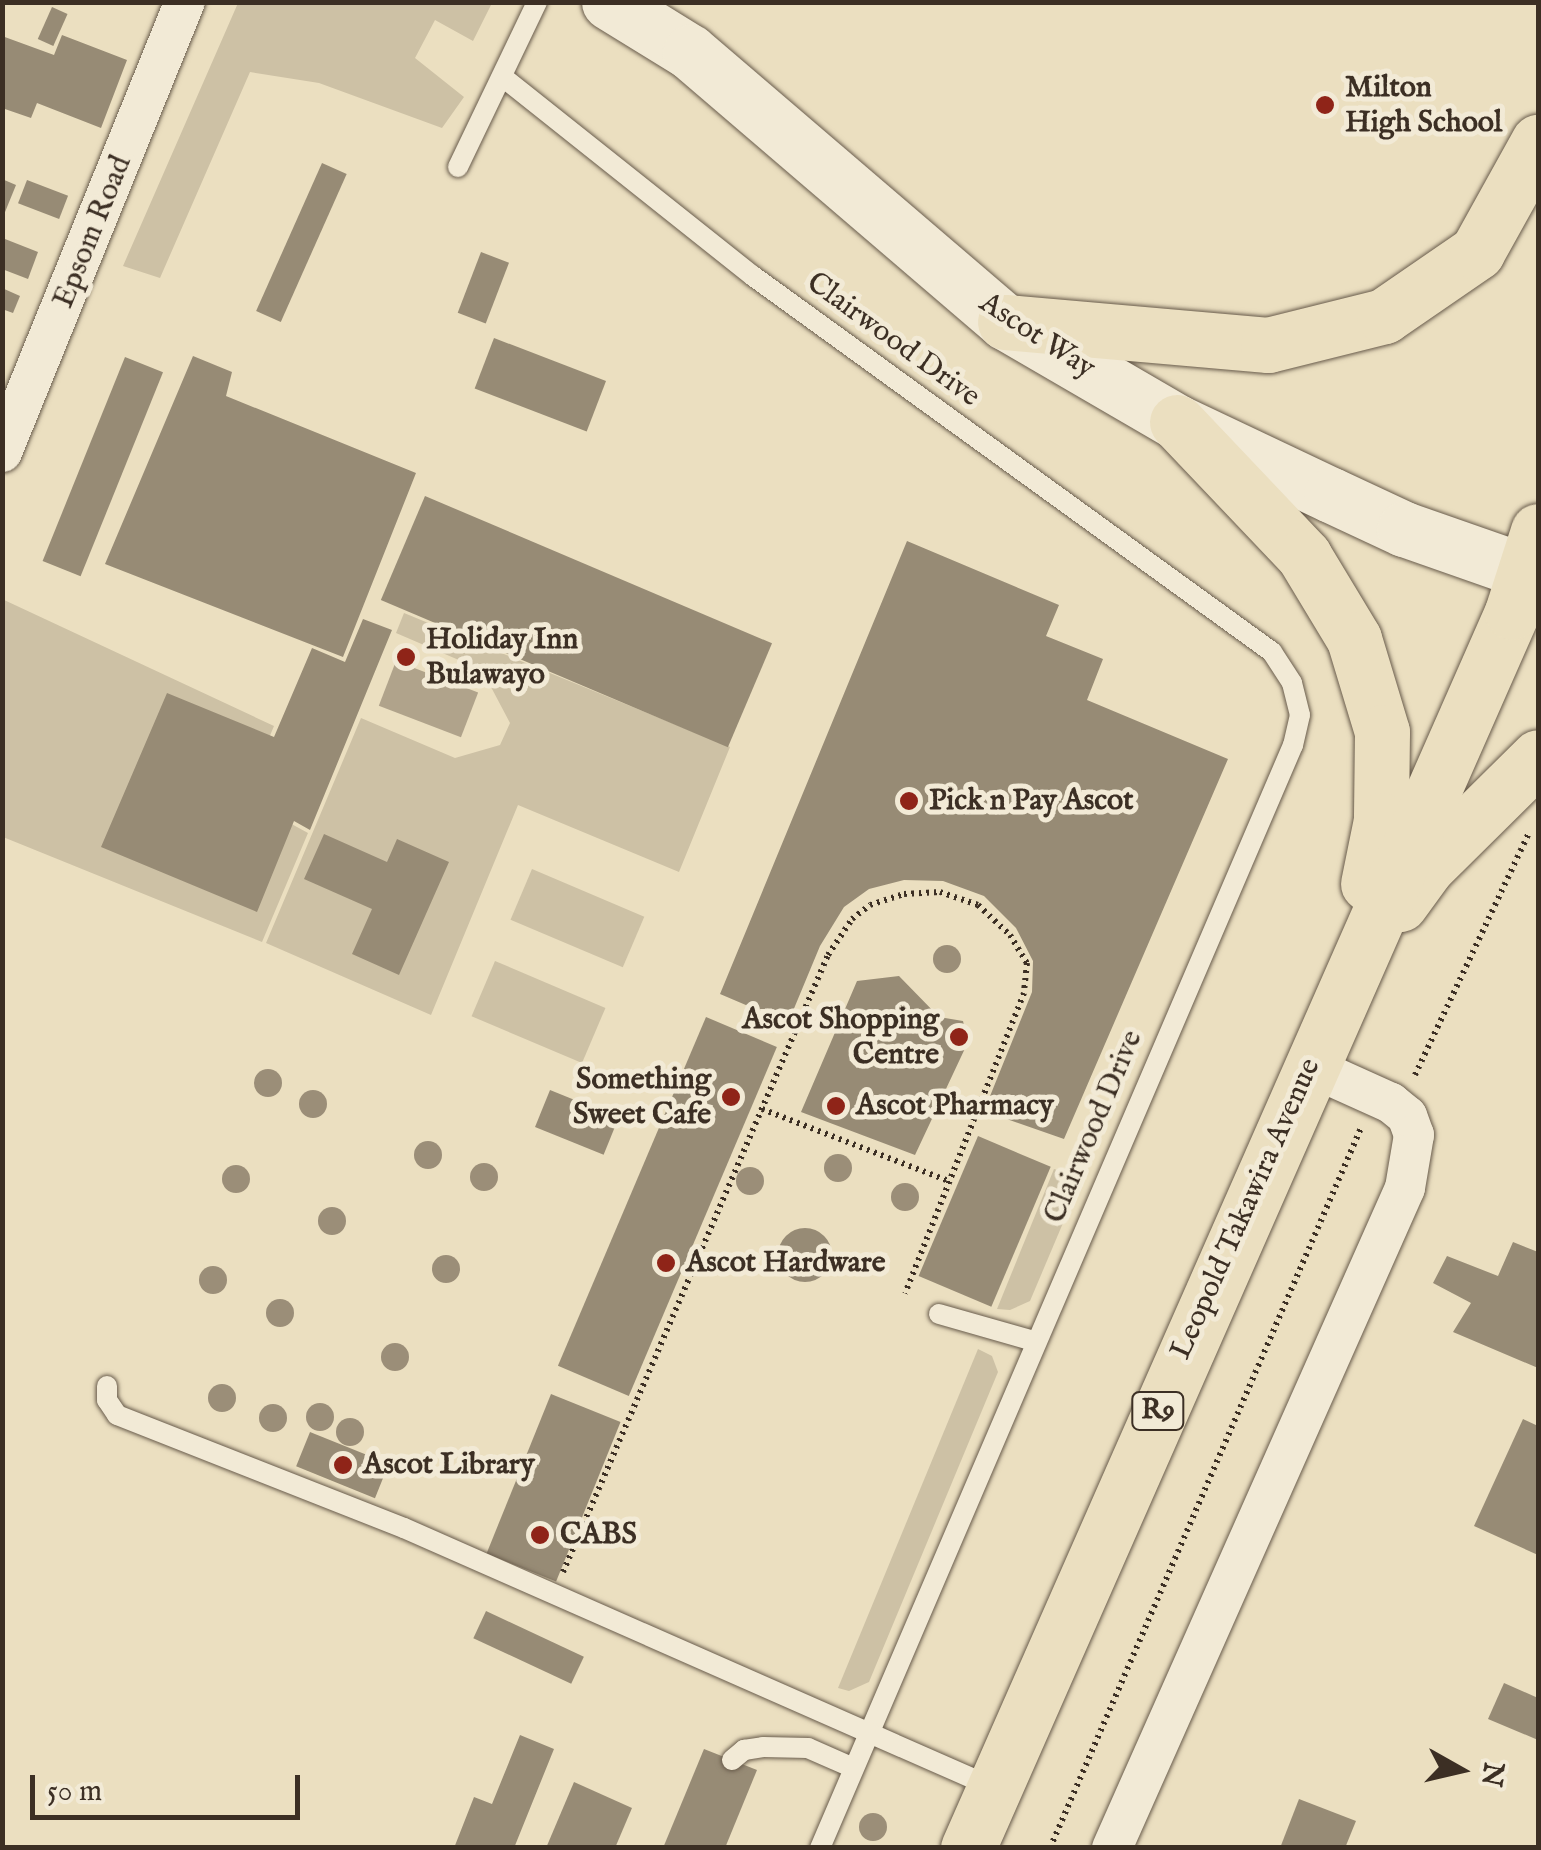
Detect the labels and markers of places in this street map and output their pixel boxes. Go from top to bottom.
place label: Milton High School [1345,70,1502,140]
marker: Milton High School [1314,94,1336,116]
place label: Holiday Inn Bulawayo [426,622,578,692]
marker: Holiday Inn Bulawayo [395,646,417,668]
place label: Pick n Pay Ascot [929,783,1134,819]
marker: Pick n Pay Ascot [898,790,920,812]
place label: Ascot Shopping Centre [742,1002,939,1072]
marker: Ascot Shopping Centre [948,1026,970,1048]
place label: Something Sweet Cafe [573,1062,711,1132]
marker: Something Sweet Cafe [720,1086,742,1108]
place label: Ascot Pharmacy [856,1088,1054,1124]
marker: Ascot Pharmacy [825,1095,847,1117]
place label: Ascot Hardware [686,1245,886,1281]
marker: Ascot Hardware [655,1252,677,1274]
place label: Ascot Library [363,1447,535,1483]
marker: Ascot Library [332,1454,354,1476]
place label: CABS [560,1517,637,1553]
marker: CABS [529,1524,551,1546]

